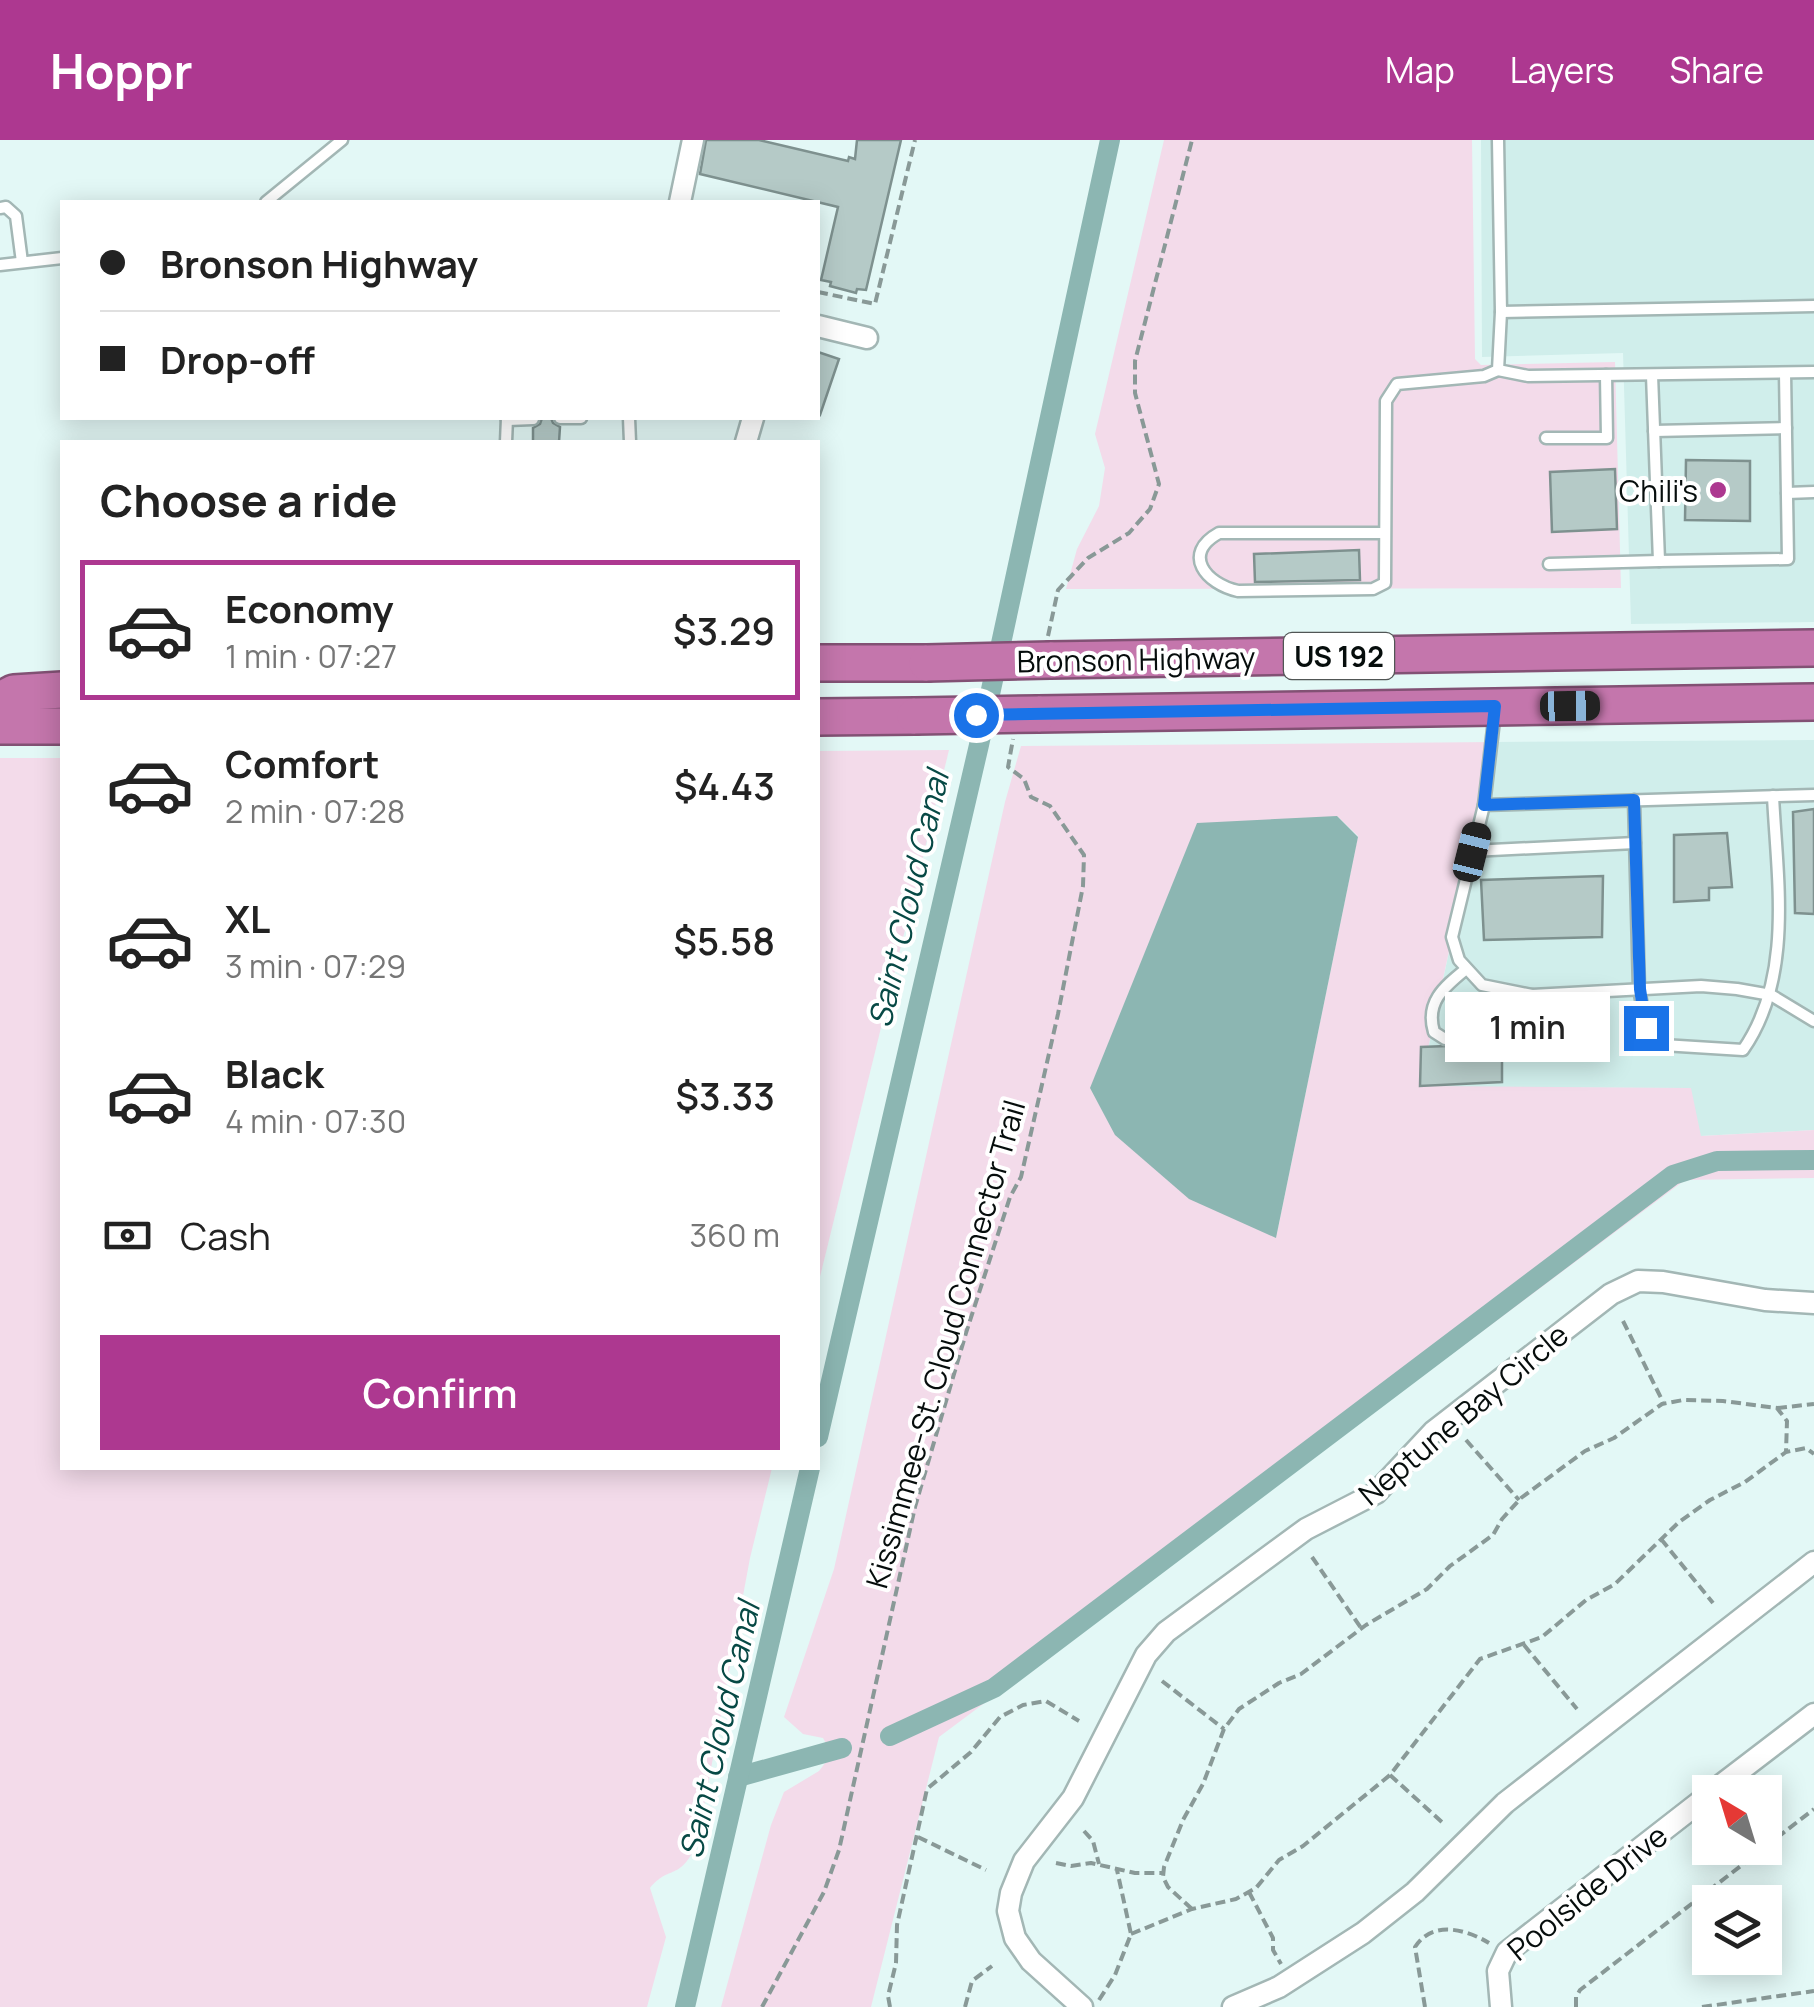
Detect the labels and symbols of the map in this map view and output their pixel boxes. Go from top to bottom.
place label: Chili's [1619,470,1698,511]
marker: Chili's [1707,479,1729,501]
road number: US 192 [1284,633,1394,679]
street label: Bronson Highway [1016,636,1256,682]
car [1540,690,1600,722]
route start [954,693,999,738]
water label: Saint Cloud Canal [857,763,960,1031]
car [1450,819,1494,885]
callout: 1 min [1446,993,1611,1063]
route end [1624,1006,1669,1051]
street label: Kissimmee-St. Cloud Connector Trail [856,1095,1034,1593]
street label: Neptune Bay Circle [1349,1314,1577,1514]
water label: Saint Cloud Canal [668,1594,771,1862]
north arrow [1692,1775,1782,1865]
street label: Poolside Drive [1498,1815,1676,1969]

